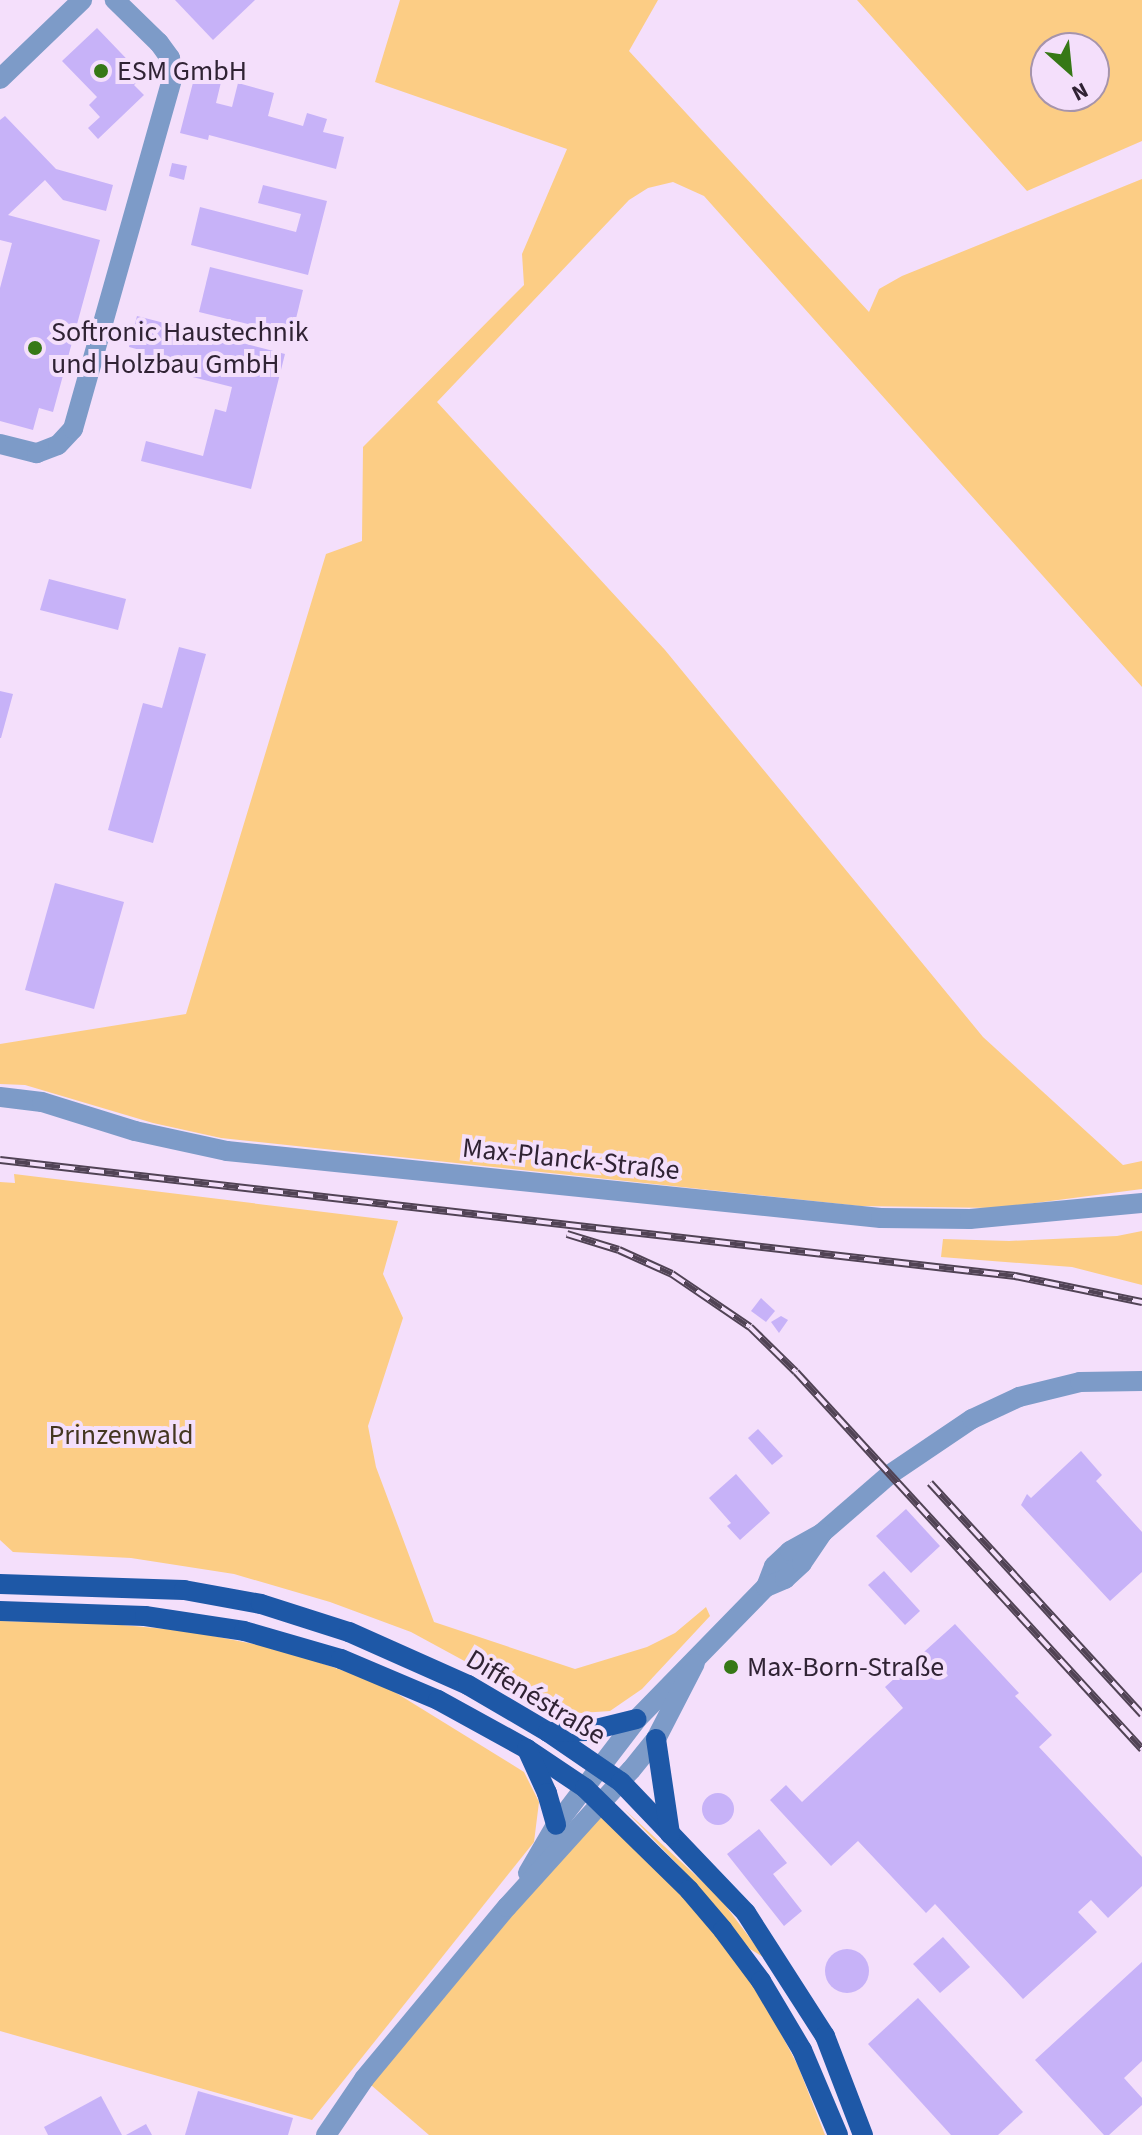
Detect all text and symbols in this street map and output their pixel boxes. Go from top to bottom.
north arrow [1030,32,1110,112]
place label: ESM GmbH [117,54,247,88]
marker: ESM GmbH [92,62,110,80]
text: N [1066,74,1094,109]
place label: Softronic Haustechnik und Holzbau GmbH [51,315,309,381]
marker: Softronic Haustechnik und Holzbau GmbH [26,339,44,357]
street label: Max-Planck-Straße [461,1131,681,1187]
park label: Prinzenwald [48,1418,194,1452]
street label: Diffenéstraße [460,1642,612,1752]
place label: Max-Born-Straße [747,1650,944,1684]
marker: Max-Born-Straße [722,1658,740,1676]

